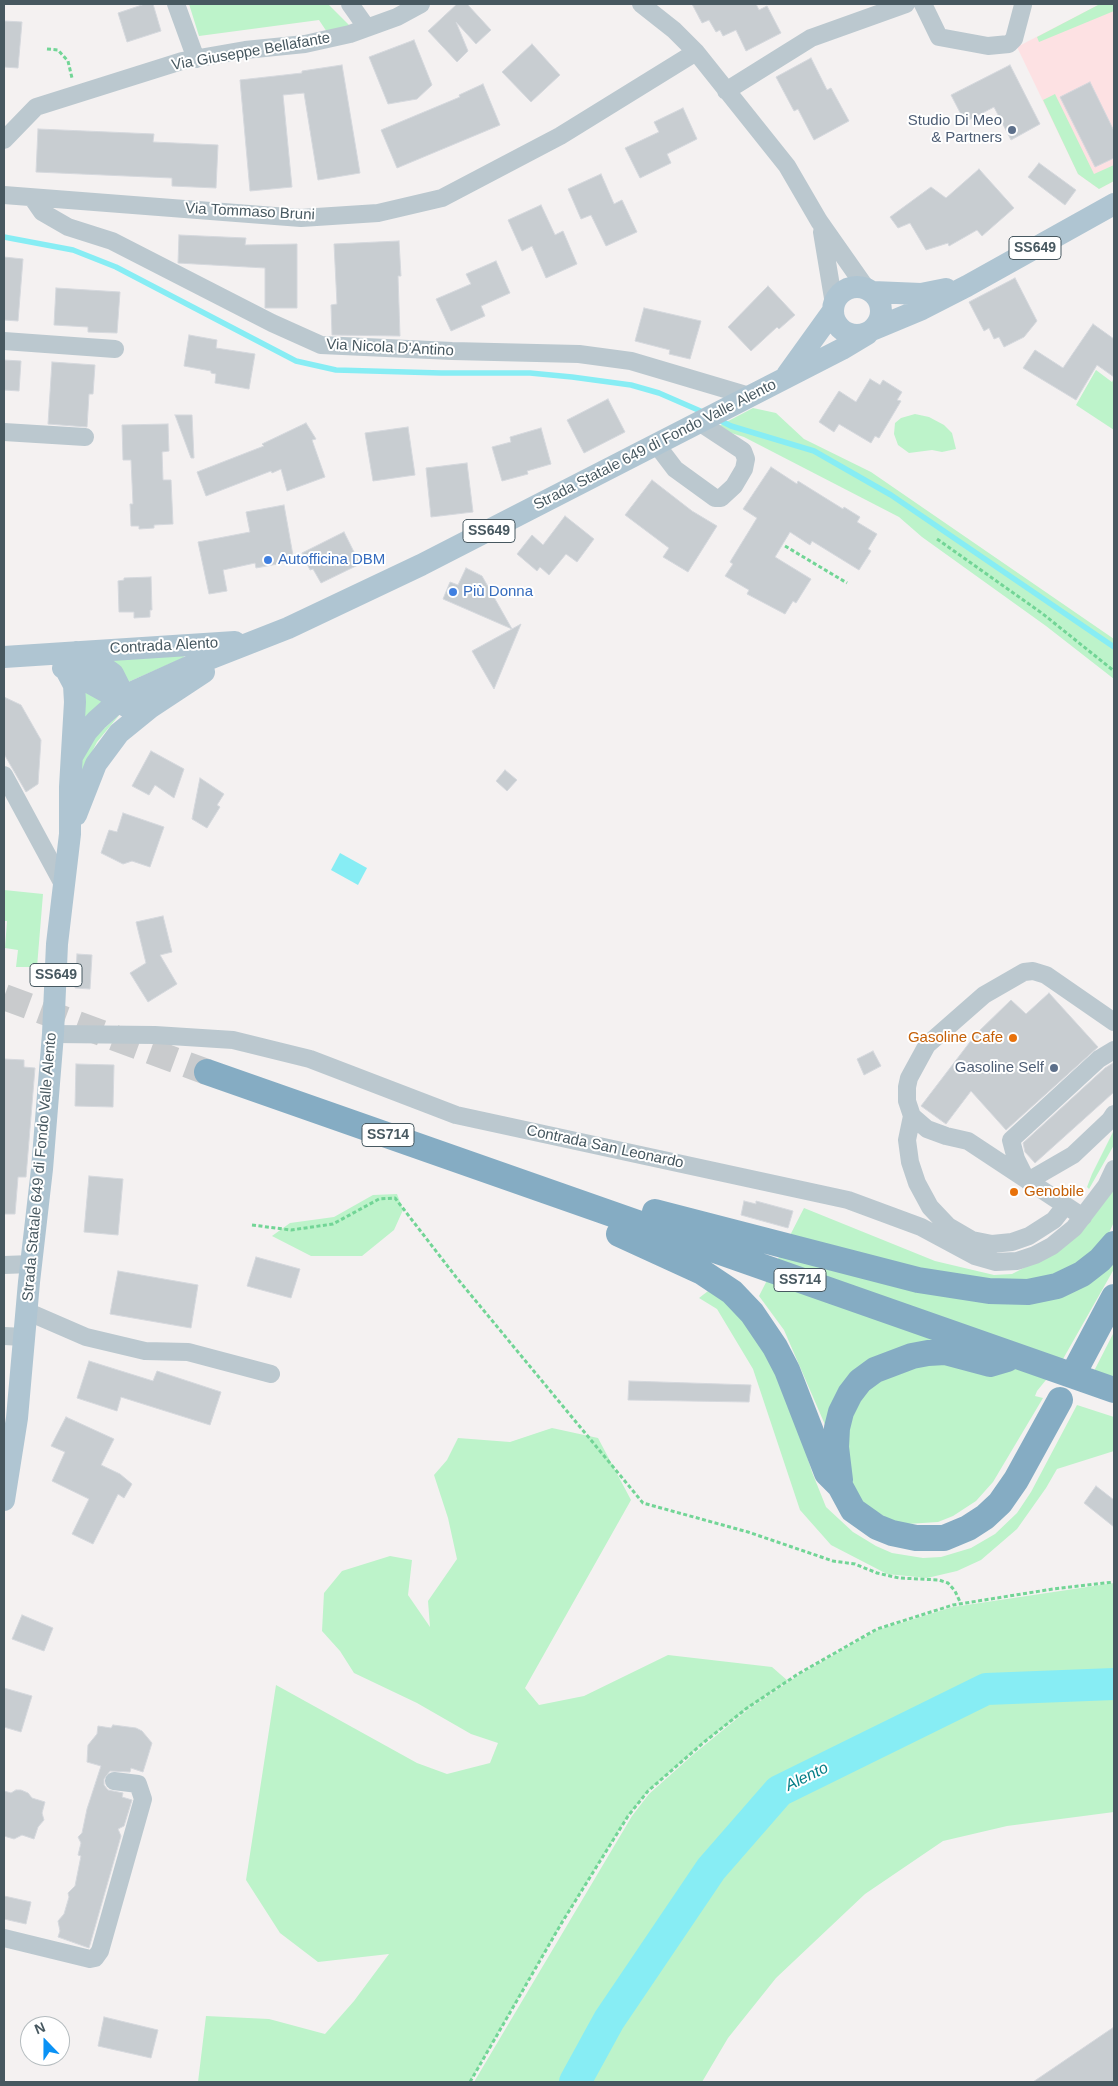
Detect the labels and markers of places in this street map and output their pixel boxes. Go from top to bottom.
place label: Studio Di Meo & Partners [908,112,1002,147]
marker: Studio Di Meo & Partners [1006,124,1018,136]
place label: Autofficina DBM [278,551,385,569]
marker: Autofficina DBM [262,554,274,566]
place label: Più Donna [463,583,533,601]
marker: Più Donna [447,586,459,598]
place label: Gasoline Cafe [908,1029,1003,1047]
marker: Gasoline Cafe [1007,1032,1019,1044]
place label: Gasoline Self [955,1059,1044,1077]
marker: Gasoline Self [1048,1062,1060,1074]
place label: Genobile [1024,1183,1084,1201]
marker: Genobile [1008,1186,1020,1198]

